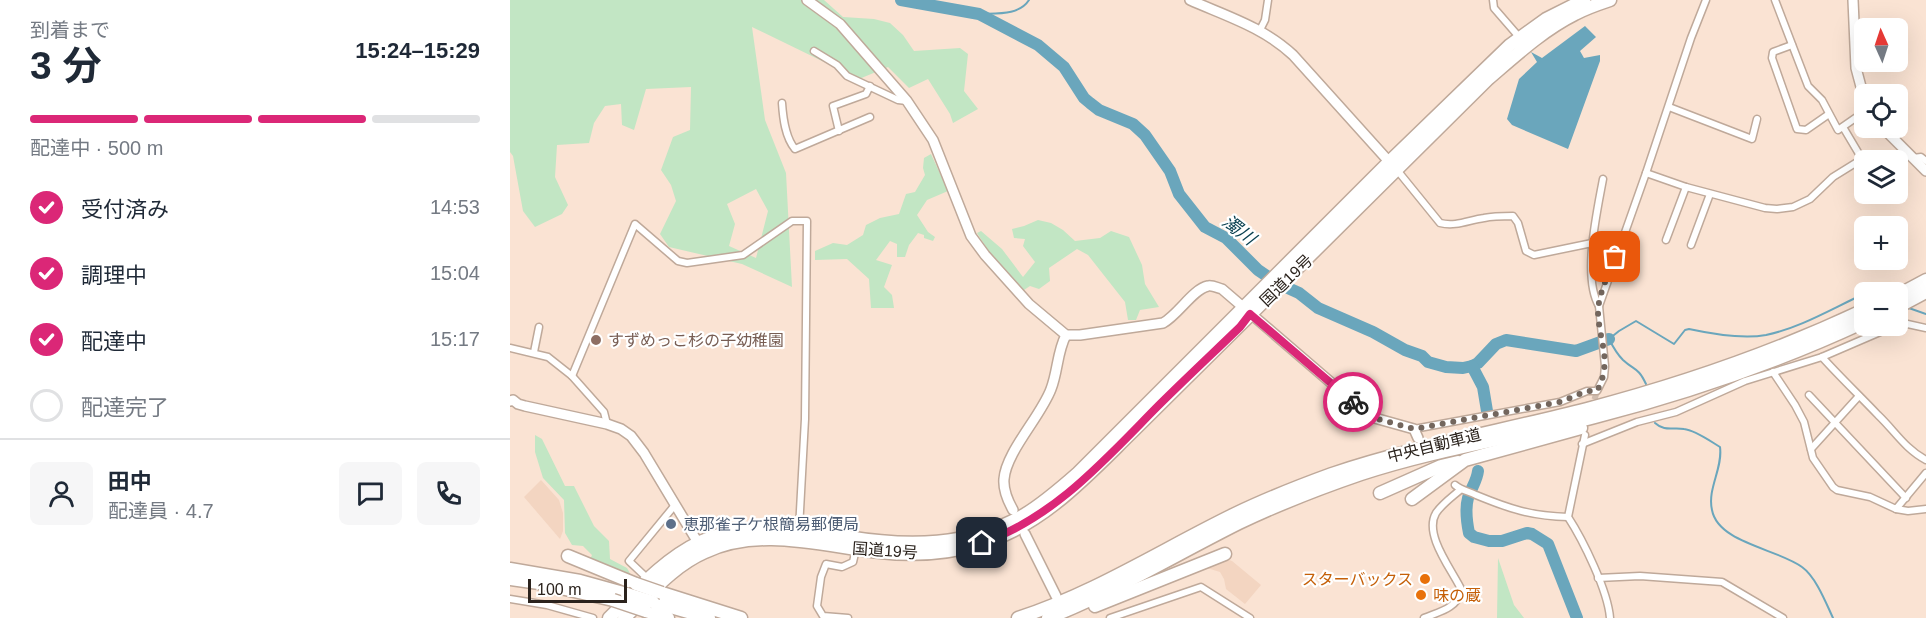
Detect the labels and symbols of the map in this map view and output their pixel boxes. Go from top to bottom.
north arrow [1854,18,1908,72]
water label: 濁川 [1219,211,1261,250]
pin [1589,231,1640,282]
street label: 国道19号 [1257,251,1316,309]
place label: すずめっこ杉の子幼稚園 [608,332,784,349]
marker: すずめっこ杉の子幼稚園 [589,333,603,347]
courier [1323,372,1383,432]
street label: 中央自動車道 [1385,426,1483,465]
place label: 恵那雀子ケ根簡易郵便局 [683,516,859,533]
marker: 恵那雀子ケ根簡易郵便局 [664,517,678,531]
pin [956,517,1007,568]
street label: 国道19号 [852,540,918,561]
place label: スターバックス [1302,571,1413,588]
marker: スターバックス [1418,572,1432,586]
scale bar [528,576,627,604]
place label: 味の蔵 [1433,587,1481,604]
marker: 味の蔵 [1414,588,1428,602]

